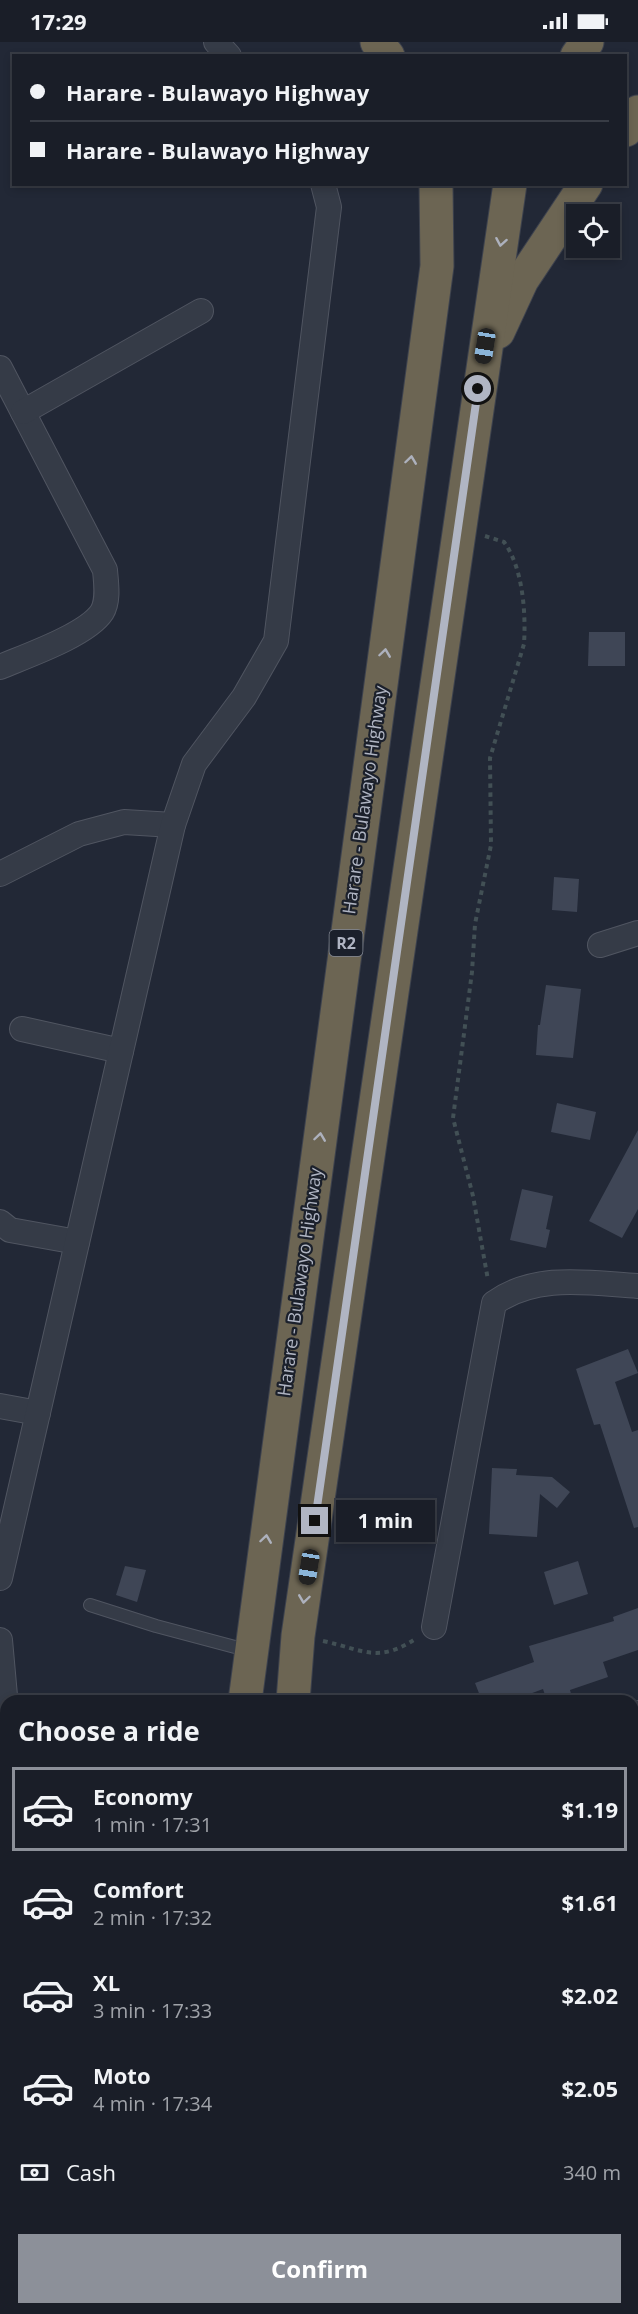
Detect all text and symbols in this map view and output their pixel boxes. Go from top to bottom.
text: 17:29 [30,6,87,36]
text: Harare - Bulawayo Highway [66,77,369,107]
text: Harare - Bulawayo Highway [66,135,369,165]
map controls [566,204,620,258]
button: locate [566,204,620,258]
one-way arrow [495,238,507,247]
car [473,327,497,365]
route start [464,375,491,402]
one-way arrow [404,455,417,464]
one-way arrow [378,648,391,657]
street label: Harare - Bulawayo Highway [336,683,392,916]
road number: R2 [330,930,362,956]
one-way arrow [313,1133,325,1142]
street label: Harare - Bulawayo Highway [271,1165,327,1398]
callout: 1 min [336,1500,435,1542]
route end [301,1507,328,1534]
text: 1 min [358,1507,413,1534]
one-way arrow [259,1534,272,1543]
car [297,1548,321,1586]
one-way arrow [298,1594,310,1604]
text: Choose a ride [18,1712,200,1749]
text: Economy [93,1781,192,1811]
icon: car [21,1782,75,1836]
text: $1.19 [561,1794,618,1824]
text: 1 min · 17:31 [93,1811,212,1838]
text: Comfort [93,1874,184,1904]
icon: car [21,1875,75,1929]
text: $1.61 [561,1887,618,1917]
text: 2 min · 17:32 [93,1904,212,1931]
text: XL [93,1967,120,1997]
icon: car [21,1968,75,2022]
text: $2.02 [561,1980,618,2010]
text: 3 min · 17:33 [93,1997,212,2024]
text: Moto [93,2060,151,2090]
icon: car [21,2061,75,2115]
text: $2.05 [561,2073,618,2103]
text: 4 min · 17:34 [93,2090,212,2117]
icon: cash [18,2156,51,2189]
text: Cash [66,2157,116,2187]
text: 340 m [563,2159,621,2186]
button: Confirm [18,2234,621,2303]

